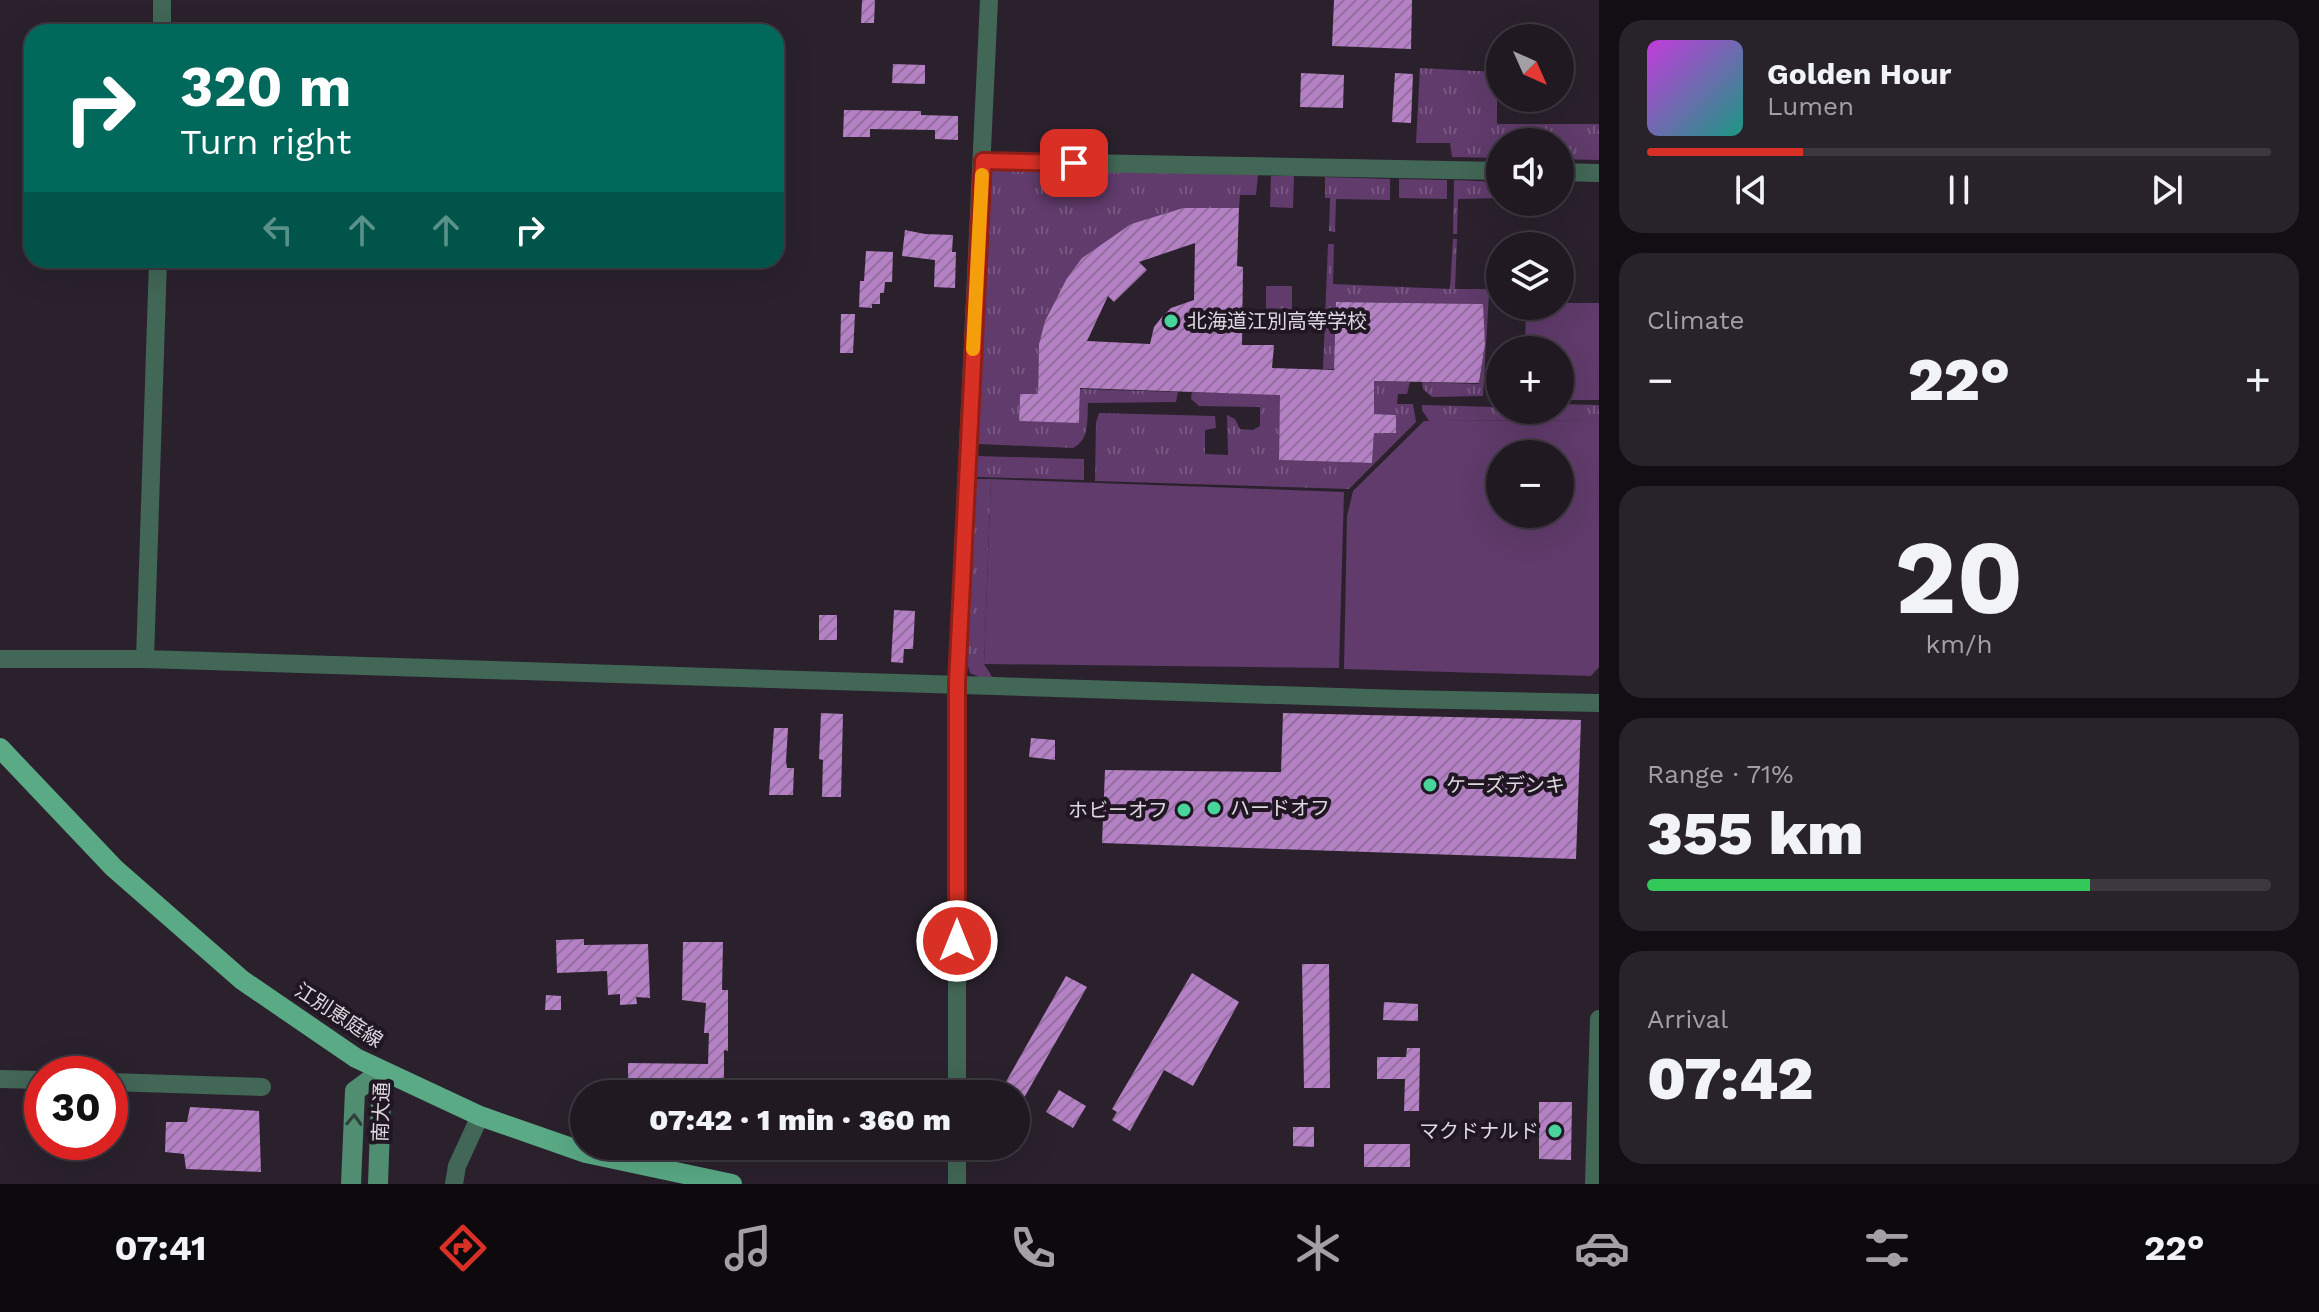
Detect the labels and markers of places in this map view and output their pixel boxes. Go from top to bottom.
pin [1040,129,1108,197]
place label: 北海道江別高等学校 [1187,309,1367,333]
marker: 北海道江別高等学校 [1162,312,1180,330]
place label: ケーズデンキ [1446,773,1565,797]
marker: ケーズデンキ [1421,776,1439,794]
place label: ハードオフ [1230,796,1330,820]
place label: ホビーオフ [1068,798,1168,822]
marker: ハードオフ [1205,799,1223,817]
marker: ホビーオフ [1175,801,1193,819]
place label: マクドナルド [1419,1119,1539,1143]
marker: マクドナルド [1546,1122,1564,1140]

